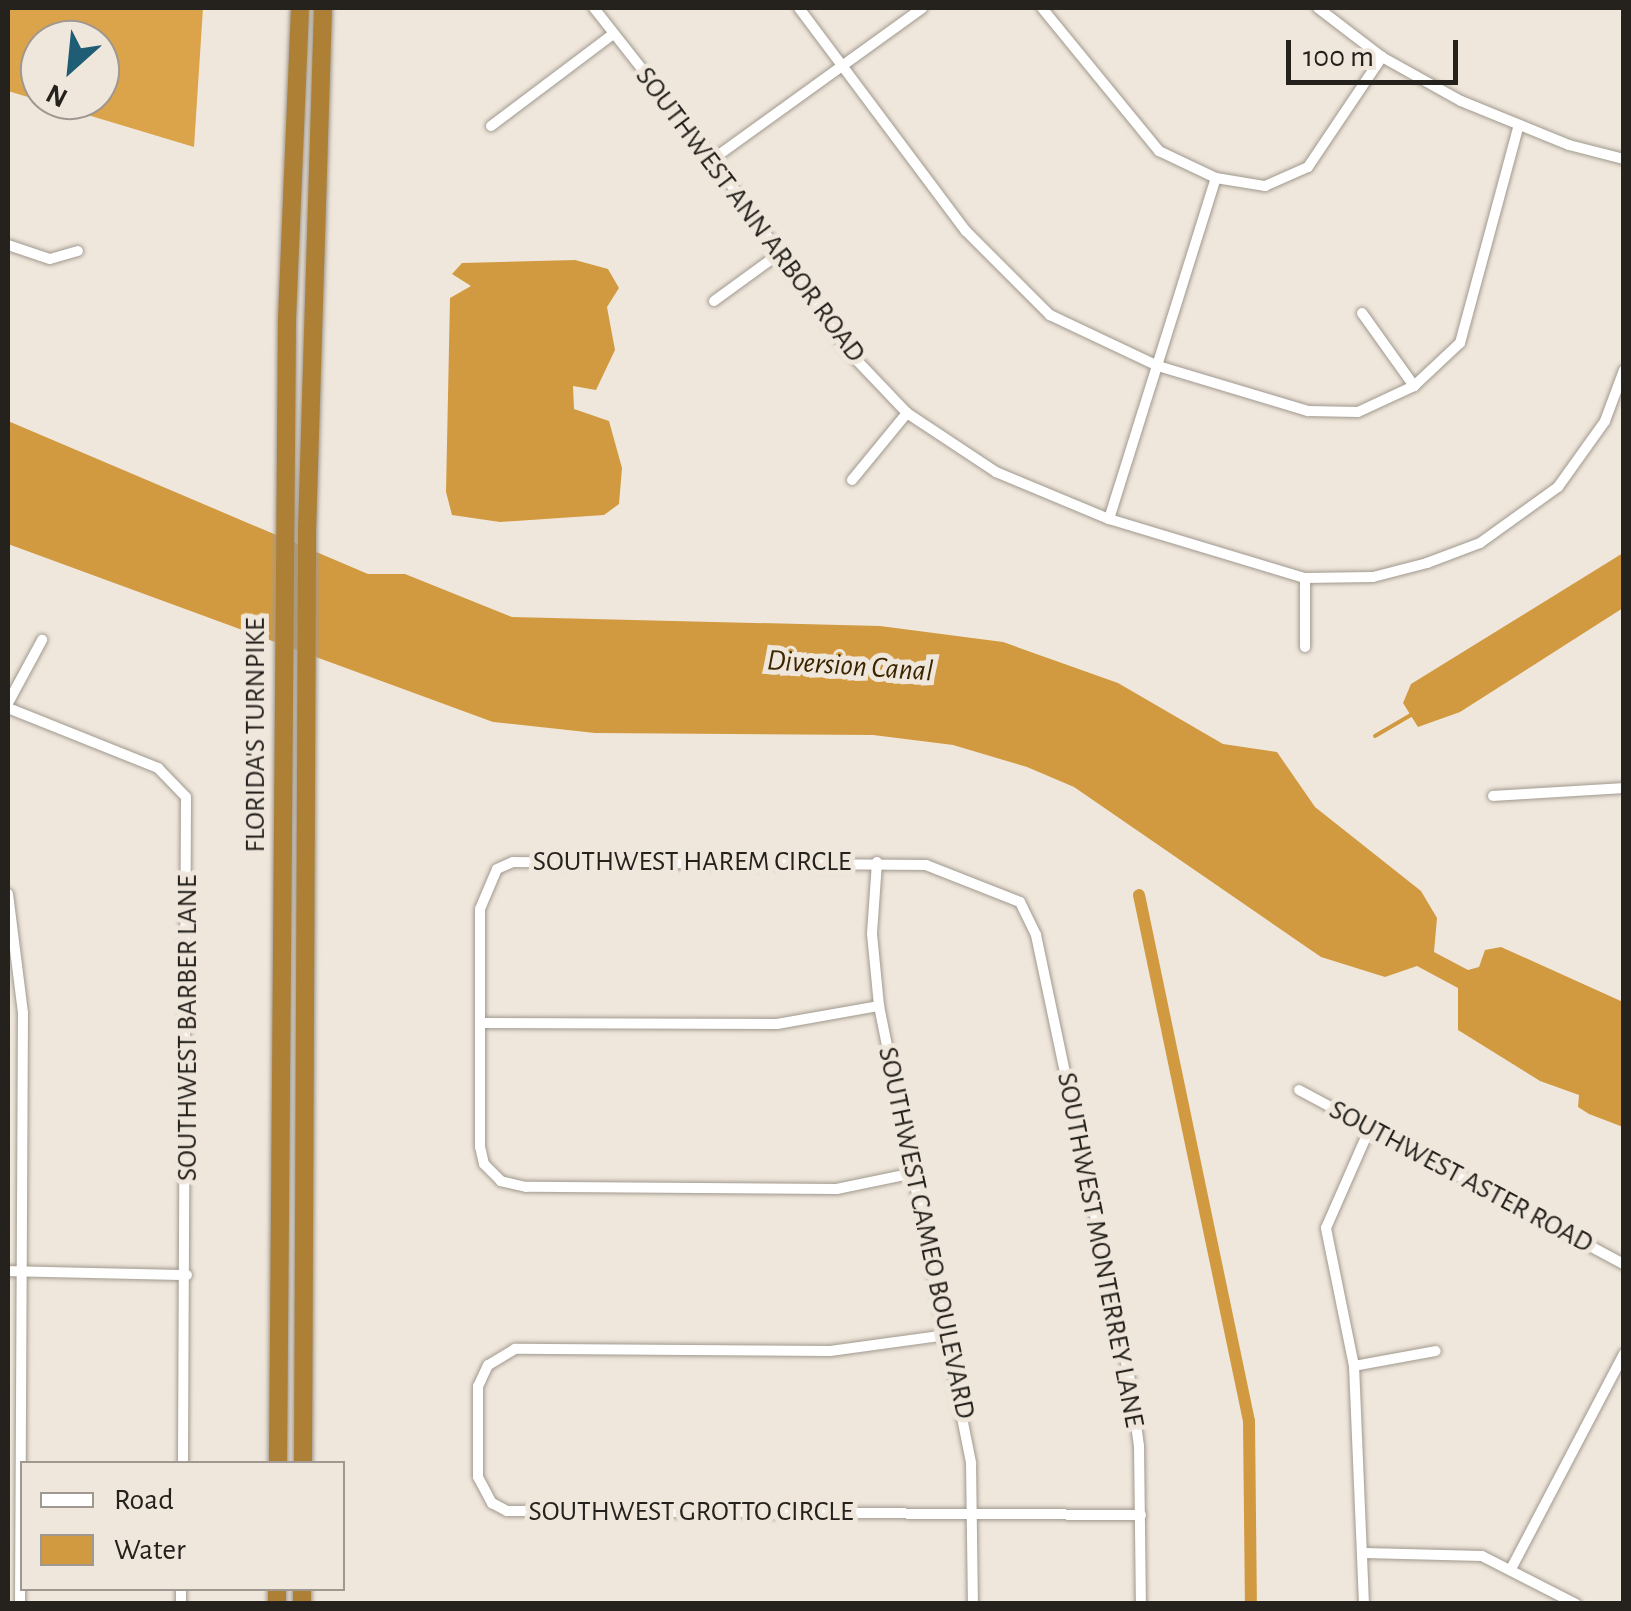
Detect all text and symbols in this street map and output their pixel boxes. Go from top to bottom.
north arrow [20,20,120,120]
scale bar [1291,20,1464,82]
text: 100 m [1303,42,1374,72]
street label: SOUTHWEST ANN ARBOR ROAD [628,61,872,369]
text: N [42,78,72,112]
street label: FLORIDA'S TURNPIKE [239,617,273,853]
water label: Diversion Canal [765,642,935,690]
street label: SOUTHWEST HAREM CIRCLE [533,845,851,879]
street label: SOUTHWEST BARBER LANE [171,875,205,1181]
street label: SOUTHWEST CAMEO BOULEVARD [870,1044,982,1422]
street label: SOUTHWEST MONTERREY LANE [1049,1070,1151,1430]
street label: SOUTHWEST ASTER ROAD [1323,1093,1599,1261]
legend [20,1461,345,1591]
text: Road [114,1485,174,1515]
street label: SOUTHWEST GROTTO CIRCLE [529,1495,853,1529]
text: Water [114,1535,186,1565]

